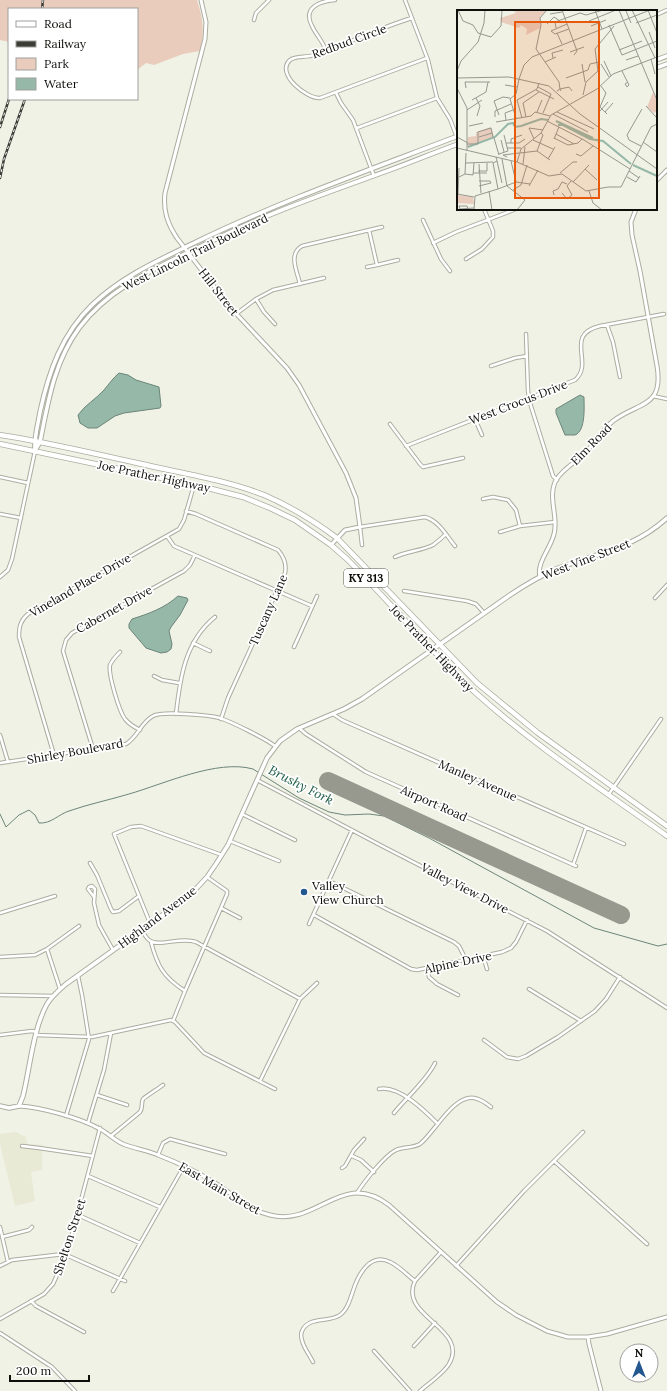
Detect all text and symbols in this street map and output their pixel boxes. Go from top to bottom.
legend [8,8,138,100]
inset map [457,10,657,210]
text: Road [44,16,72,31]
street label: Redbud Circle [310,20,389,61]
text: Railway [44,36,87,51]
text: Park [44,56,70,71]
text: Water [44,76,79,91]
street label: West Lincoln Trail Boulevard [120,210,270,294]
street label: Hill Street [196,265,242,319]
street label: West Crocus Drive [467,376,570,428]
street label: Elm Road [567,420,615,468]
street label: Joe Prather Highway [95,457,212,495]
street label: West Vine Street [540,535,633,583]
street label: Vineland Place Drive [26,550,134,621]
road number: KY 313 [344,569,388,587]
street label: Tuscany Lane [246,571,291,648]
street label: Cabernet Drive [73,582,155,636]
street label: Joe Prather Highway [386,601,478,695]
street label: Shirley Boulevard [26,735,124,767]
street label: Manley Avenue [436,756,520,804]
water label: Brushy Fork [266,761,337,809]
street label: Airport Road [398,781,470,824]
street label: Valley View Drive [418,859,512,917]
place label: Valley View Church [311,878,384,907]
street label: Highland Avenue [115,882,200,951]
marker: Valley View Church [299,887,309,897]
street label: Alpine Drive [422,947,493,977]
street label: East Main Street [176,1158,264,1218]
street label: Shelton Street [50,1196,89,1277]
north arrow [619,1343,659,1383]
text: N [635,1346,644,1360]
scale bar [10,1357,89,1383]
text: 200 m [16,1363,52,1378]

